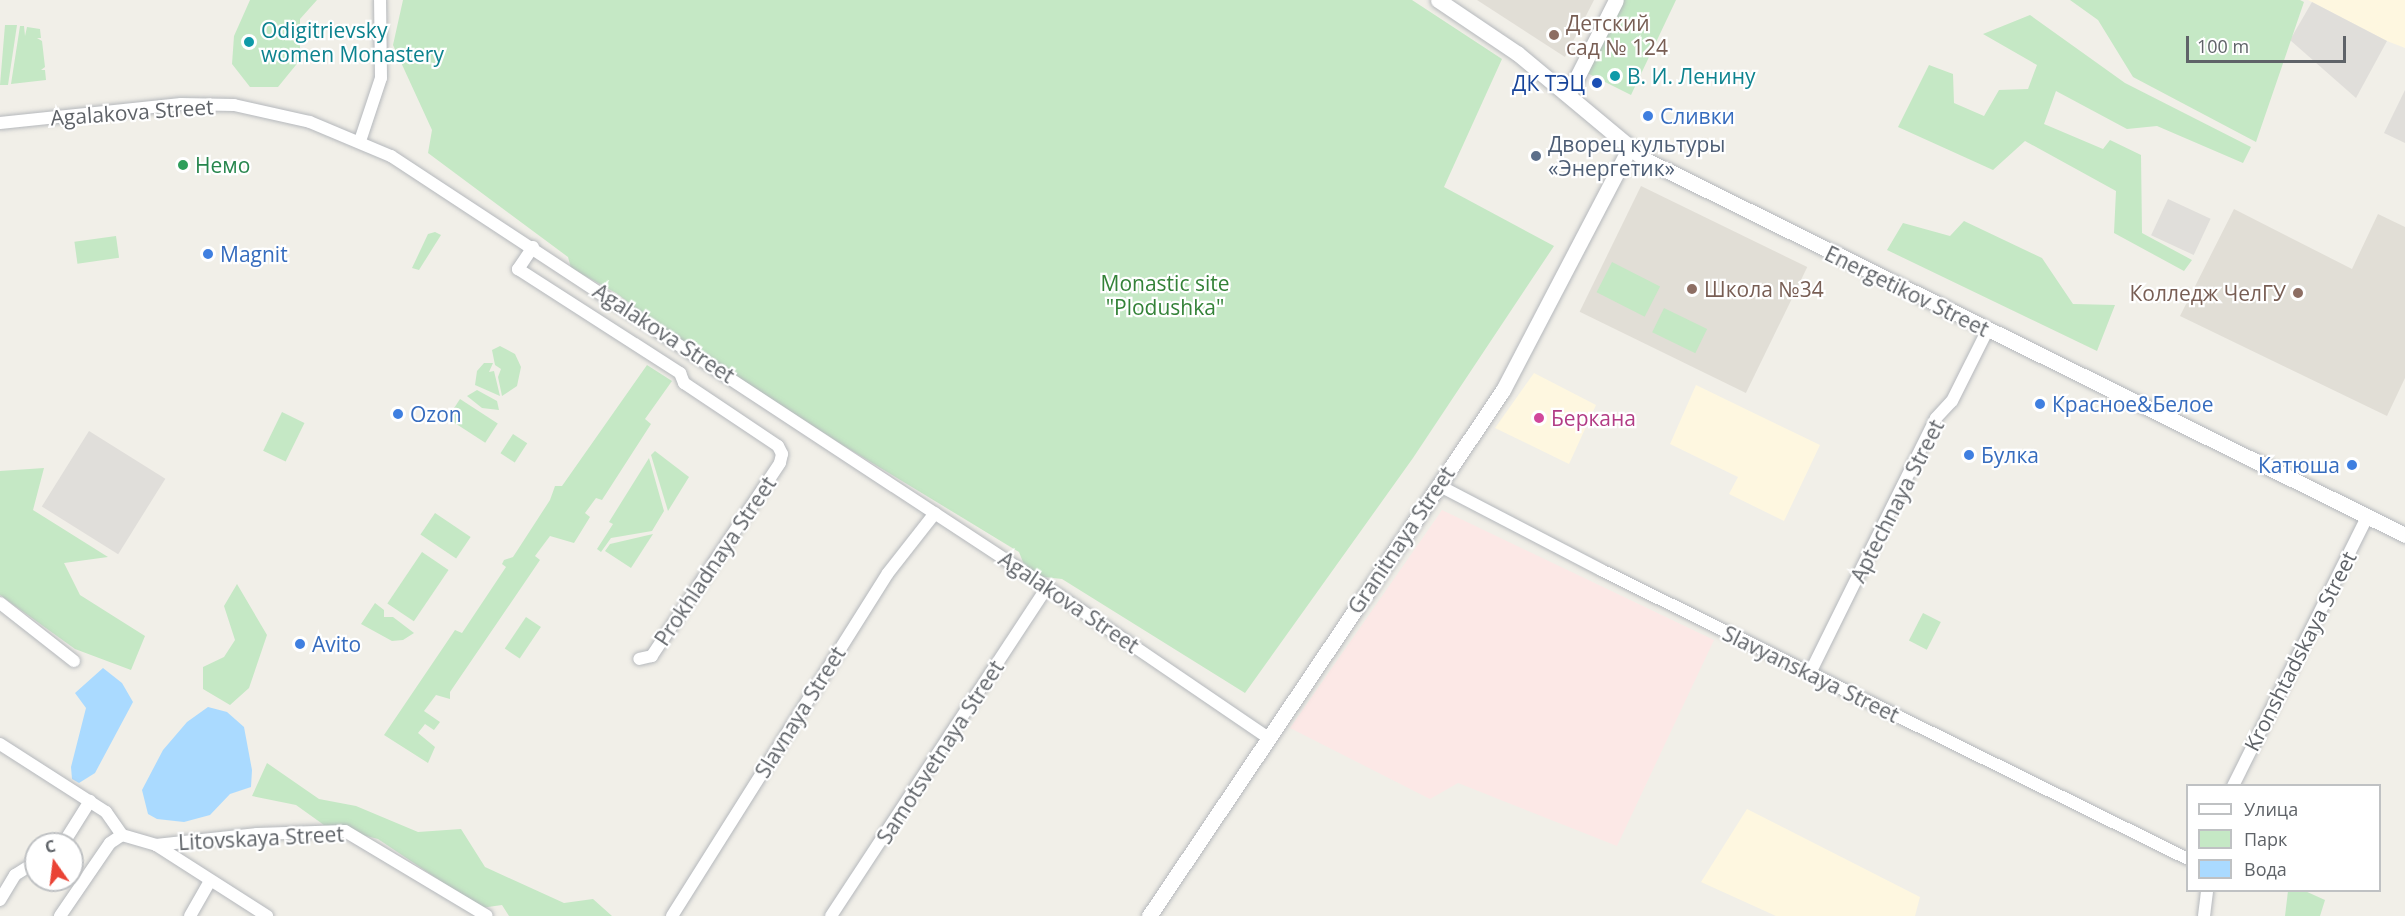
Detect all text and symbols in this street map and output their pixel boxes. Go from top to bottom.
place label: Детский сад № 124 [1566,10,1668,60]
place label: Odigitrievsky women Monastery [261,17,444,67]
scale bar [2189,24,2350,62]
marker: Детский сад № 124 [1547,28,1561,42]
text: 100 m [2197,34,2249,58]
marker: Odigitrievsky women Monastery [242,35,256,49]
place label: В. И. Ленину [1627,63,1755,89]
marker: В. И. Ленину [1608,69,1622,83]
place label: ДК ТЭЦ [1512,70,1585,96]
marker: ДК ТЭЦ [1590,76,1604,90]
street label: Agalakova Street [50,94,214,130]
place label: Сливки [1660,103,1735,129]
marker: Сливки [1641,109,1655,123]
place label: Дворец культуры «Энергетик» [1548,131,1725,181]
marker: Дворец культуры «Энергетик» [1529,149,1543,163]
place label: Немо [195,152,250,178]
marker: Немо [176,158,190,172]
street label: Energetikov Street [1821,240,1993,342]
place label: Magnit [220,241,288,267]
marker: Magnit [201,247,215,261]
park label: Monastic site "Plodushka" [1101,270,1229,320]
place label: Школа №34 [1704,276,1824,302]
street label: Agalakova Street [589,278,739,388]
place label: Колледж ЧелГУ [2130,280,2286,306]
marker: Школа №34 [1685,282,1699,296]
marker: Колледж ЧелГУ [2291,286,2305,300]
place label: Красное&Белое [2052,391,2213,417]
marker: Красное&Белое [2033,397,2047,411]
place label: Ozon [410,401,462,427]
place label: Беркана [1551,405,1636,431]
marker: Ozon [391,407,405,421]
marker: Беркана [1532,411,1546,425]
street label: Aptechnaya Street [1845,415,1949,587]
place label: Булка [1981,442,2039,468]
marker: Булка [1962,448,1976,462]
place label: Катюша [2258,452,2340,478]
marker: Катюша [2345,458,2359,472]
street label: Granitnaya Street [1342,462,1460,618]
street label: Prokhladnaya Street [649,472,781,650]
street label: Agalakova Street [994,546,1144,658]
street label: Kronshtadskaya Street [2239,547,2361,755]
street label: Slavyanskaya Street [1719,620,1903,728]
place label: Avito [312,631,361,657]
marker: Avito [293,637,307,651]
street label: Slavnaya Street [750,642,850,782]
street label: Samotsvetnaya Street [871,656,1009,848]
legend [2186,784,2381,892]
text: Улица [2244,797,2298,821]
street label: Litovskaya Street [178,821,344,855]
text: Парк [2244,827,2287,851]
north arrow [24,832,84,892]
text: С [43,835,58,858]
text: Вода [2244,857,2287,881]

